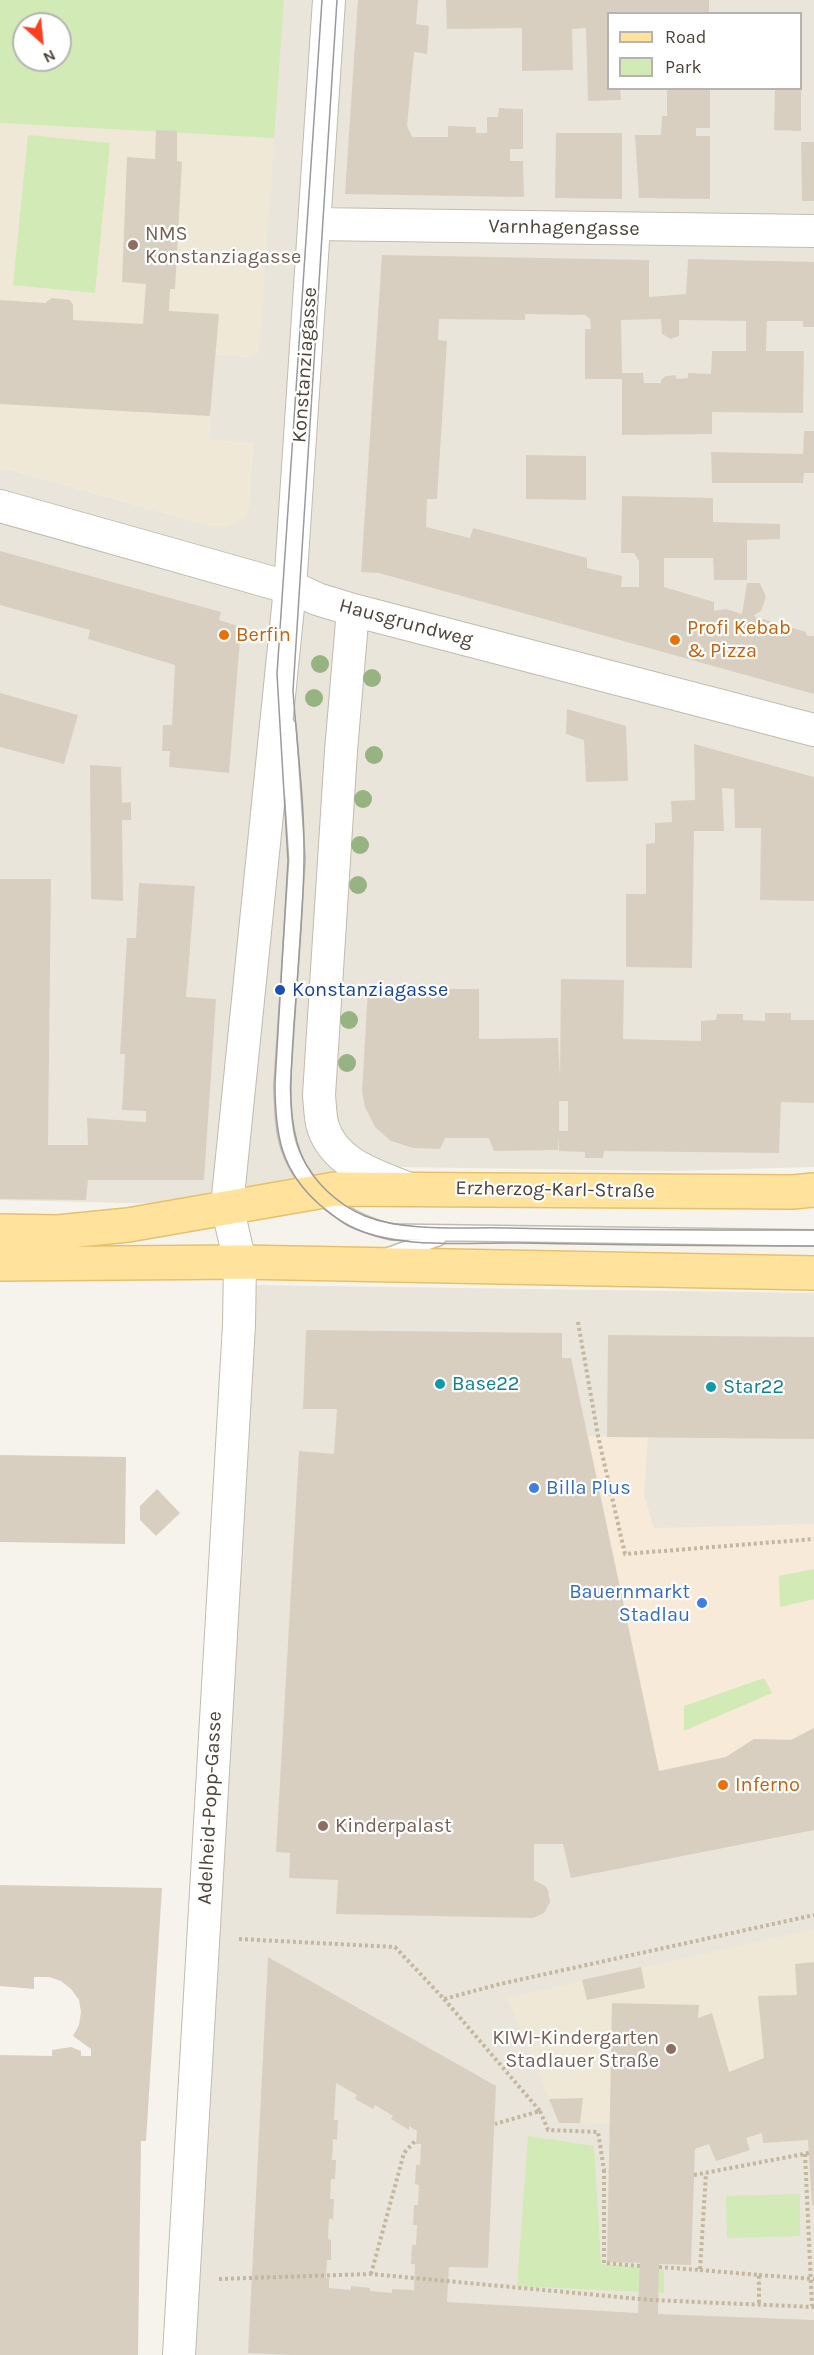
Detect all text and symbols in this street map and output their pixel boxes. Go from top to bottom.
north arrow [12,12,72,72]
legend [607,12,802,90]
text: Road [665,26,706,48]
text: N [40,46,59,68]
text: Park [665,56,702,78]
street label: Varnhagengasse [488,215,640,241]
place label: NMS Konstanziagasse [145,222,301,269]
marker: NMS Konstanziagasse [126,238,140,252]
street label: Konstanziagasse [288,286,322,444]
street label: Hausgrundweg [336,594,476,652]
place label: Profi Kebab & Pizza [687,616,791,663]
place label: Berfin [236,623,291,647]
marker: Berfin [217,628,231,642]
marker: Profi Kebab & Pizza [668,633,682,647]
place label: Konstanziagasse [292,978,448,1002]
marker: Konstanziagasse [273,983,287,997]
street label: Erzherzog-Karl-Straße [455,1176,655,1204]
place label: Base22 [452,1372,519,1396]
place label: Star22 [723,1375,784,1399]
marker: Base22 [433,1377,447,1391]
marker: Star22 [704,1380,718,1394]
place label: Billa Plus [546,1476,631,1500]
marker: Billa Plus [527,1481,541,1495]
place label: Bauernmarkt Stadlau [569,1580,690,1627]
marker: Bauernmarkt Stadlau [695,1596,709,1610]
street label: Adelheid-Popp-Gasse [193,1711,227,1905]
place label: Inferno [735,1773,800,1797]
marker: Inferno [716,1778,730,1792]
place label: Kinderpalast [335,1814,452,1838]
marker: Kinderpalast [316,1819,330,1833]
place label: KIWI-Kindergarten Stadlauer Straße [492,2026,659,2073]
marker: KIWI-Kindergarten Stadlauer Straße [664,2042,678,2056]

